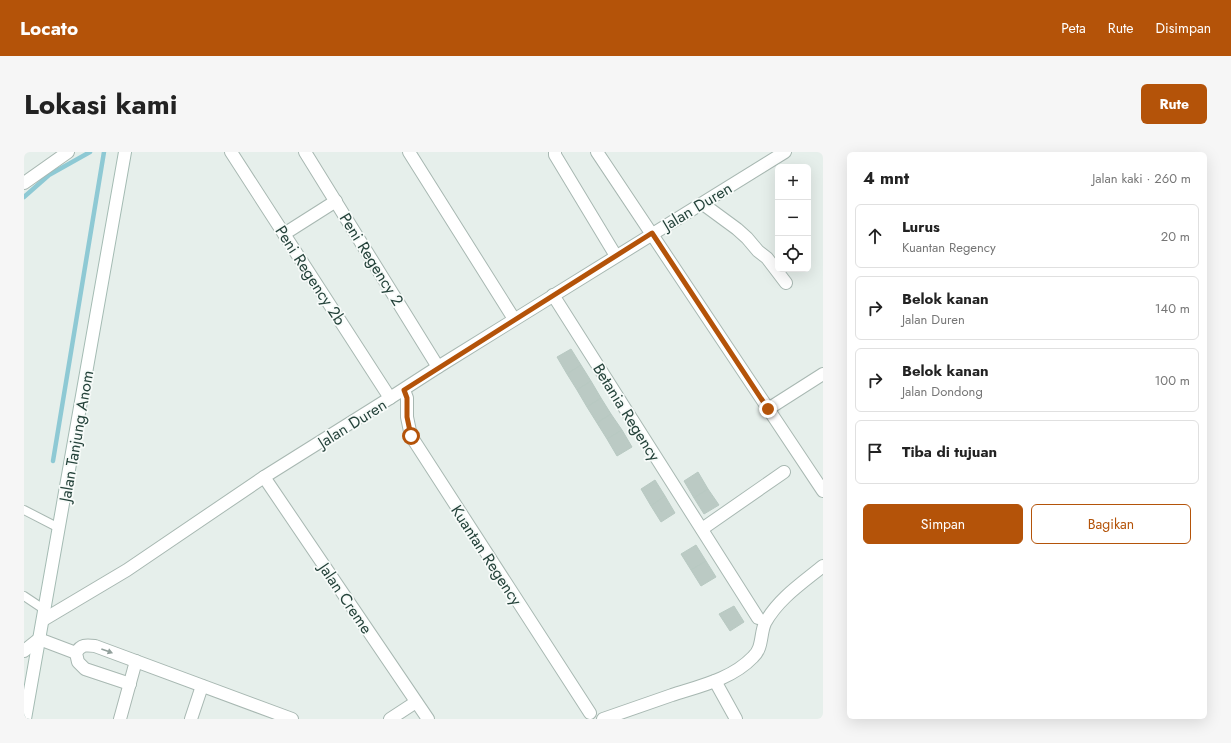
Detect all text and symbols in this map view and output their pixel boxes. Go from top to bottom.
text: Locato [20,15,78,42]
text: Peta [1061,18,1086,38]
text: Rute [1108,18,1134,38]
text: Disimpan [1156,18,1211,38]
text: Lokasi kami [24,84,177,125]
button: Rute [1141,84,1207,124]
map controls [775,164,811,272]
button: + [775,164,811,200]
text: 4 mnt [863,166,909,190]
text: Jalan kaki · 260 m [1092,169,1191,188]
street label: Jalan Duren [656,177,736,237]
button: − [775,200,811,236]
street label: Peni Regency 2 [334,208,409,310]
text: Lurus [902,216,940,238]
street label: Peni Regency 2b [270,221,351,330]
icon: ahead [864,225,886,247]
text: 20 m [1161,227,1190,246]
button: locate [775,236,811,272]
text: Kuantan Regency [902,238,996,257]
text: Belok kanan [902,288,989,310]
icon: right [864,297,886,319]
text: 140 m [1155,299,1190,318]
text: Jalan Duren [902,310,965,329]
street label: Betania Regency [587,359,666,466]
text: Belok kanan [902,360,989,382]
street label: Jalan Tanjung Anom [53,369,99,506]
icon: right [864,369,886,391]
text: 100 m [1155,371,1190,390]
text: Jalan Dondong [902,382,983,401]
street label: Jalan Duren [312,393,391,455]
route end [759,400,777,418]
route start [402,427,420,445]
icon: arrive [864,441,886,463]
text: Tiba di tujuan [902,441,997,463]
street label: Kuantan Regency [445,501,528,611]
button: Simpan [863,504,1023,544]
button: Bagikan [1031,504,1191,544]
street label: Jalan Creme [312,556,378,638]
one-way arrow [101,648,113,654]

